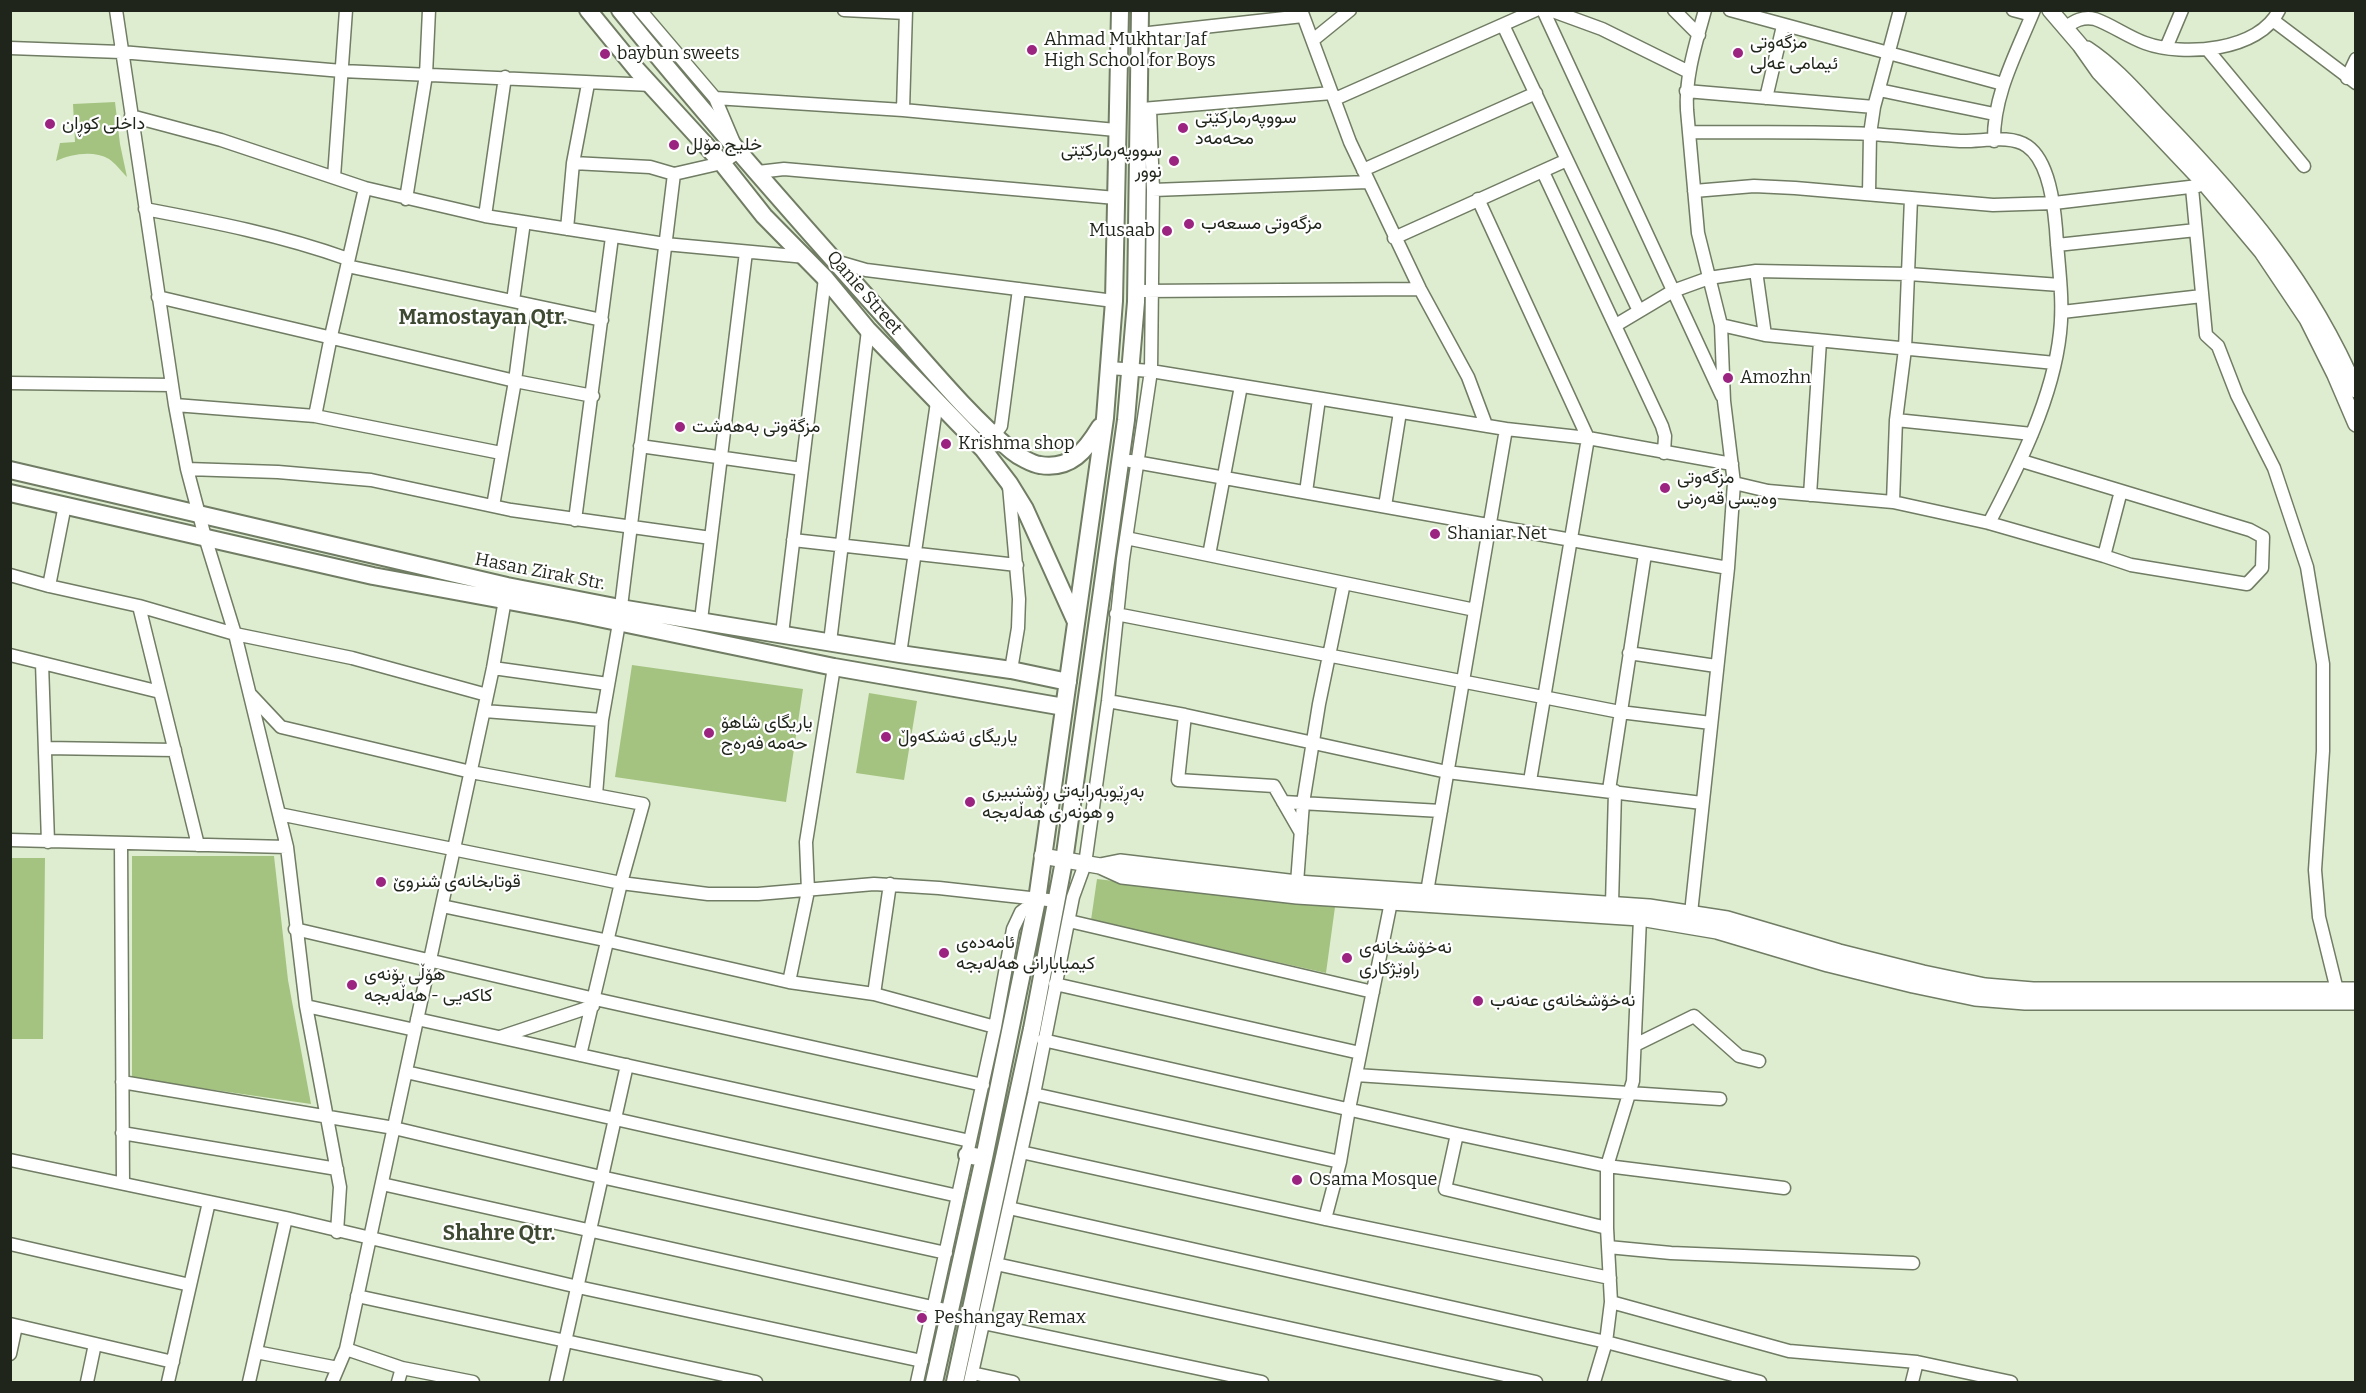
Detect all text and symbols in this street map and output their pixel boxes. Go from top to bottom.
place label: Ahmad Mukhtar Jaf High School for Boys [1044,29,1216,72]
place label: مزگەوتی ئیمامی عەلی [1750,32,1838,74]
place label: baybun sweets [617,43,740,65]
marker: Ahmad Mukhtar Jaf High School for Boys [1025,43,1039,57]
marker: مزگەوتی ئیمامی عەلی [1731,46,1745,60]
marker: baybun sweets [598,47,612,61]
place label: سووپەرمارکێتی محەمەد [1195,107,1296,150]
place label: داخلی کوڕان [62,113,145,135]
marker: داخلی کوڕان [43,117,57,131]
marker: سووپەرمارکێتی محەمەد [1176,121,1190,135]
place label: خلیج مۆلل [686,134,762,156]
marker: خلیج مۆلل [667,138,681,152]
place label: سووپەرمارکێتی نوور [1061,140,1162,182]
marker: سووپەرمارکێتی نوور [1167,154,1181,168]
place label: مزگەوتی مسعەب [1201,213,1322,235]
marker: مزگەوتی مسعەب [1182,217,1196,231]
place label: Musaab [1089,220,1155,242]
marker: Musaab [1160,224,1174,238]
street label: Qanie Street [822,247,906,339]
district label: Mamostayan Qtr. [399,305,567,331]
place label: Amozhn [1740,367,1811,389]
marker: Amozhn [1721,371,1735,385]
place label: مزگةوتى بەھەشت [692,416,820,438]
marker: مزگةوتى بەھەشت [673,420,687,434]
place label: Krishma shop [958,433,1075,455]
marker: Krishma shop [939,437,953,451]
place label: مزگەوتی وەیسی قەرەنی [1677,467,1777,510]
marker: مزگەوتی وەیسی قەرەنی [1658,481,1672,495]
place label: Shaniar Net [1447,523,1547,545]
marker: Shaniar Net [1428,527,1442,541]
street label: Hasan Zirak Str. [473,549,607,595]
place label: یاریگای شاهۆ حەمە فەرەج [721,712,813,754]
marker: یاریگای شاهۆ حەمە فەرەج [702,726,716,740]
place label: یاریگای ئەشکەوڵ [898,726,1017,748]
marker: یاریگای ئەشکەوڵ [879,730,893,744]
place label: بەڕێوبەرایەتی ڕۆشنبیری و هونەری هەڵەبجە [982,781,1144,824]
marker: بەڕێوبەرایەتی ڕۆشنبیری و هونەری هەڵەبجە [963,795,977,809]
place label: قوتابخانەی شنروێ [393,871,521,893]
marker: قوتابخانەی شنروێ [374,875,388,889]
place label: ئامەدەی کیمیابارانی هەلەبجە [956,932,1095,974]
place label: نەخۆشخانەی راوێژکاری [1359,937,1452,980]
marker: ئامەدەی کیمیابارانی هەلەبجە [937,946,951,960]
marker: نەخۆشخانەی راوێژکاری [1340,951,1354,965]
place label: ھۆڵی بۆنەی کاکەیی - هەڵەبجە [364,964,492,1006]
marker: ھۆڵی بۆنەی کاکەیی - هەڵەبجە [345,978,359,992]
place label: نەخۆشخانەی عەنەب [1490,990,1635,1012]
marker: نەخۆشخانەی عەنەب [1471,994,1485,1008]
place label: Osama Mosque [1309,1169,1437,1191]
marker: Osama Mosque [1290,1173,1304,1187]
district label: Shahre Qtr. [443,1221,555,1247]
place label: Peshangay Remax [934,1307,1086,1329]
marker: Peshangay Remax [915,1311,929,1325]

